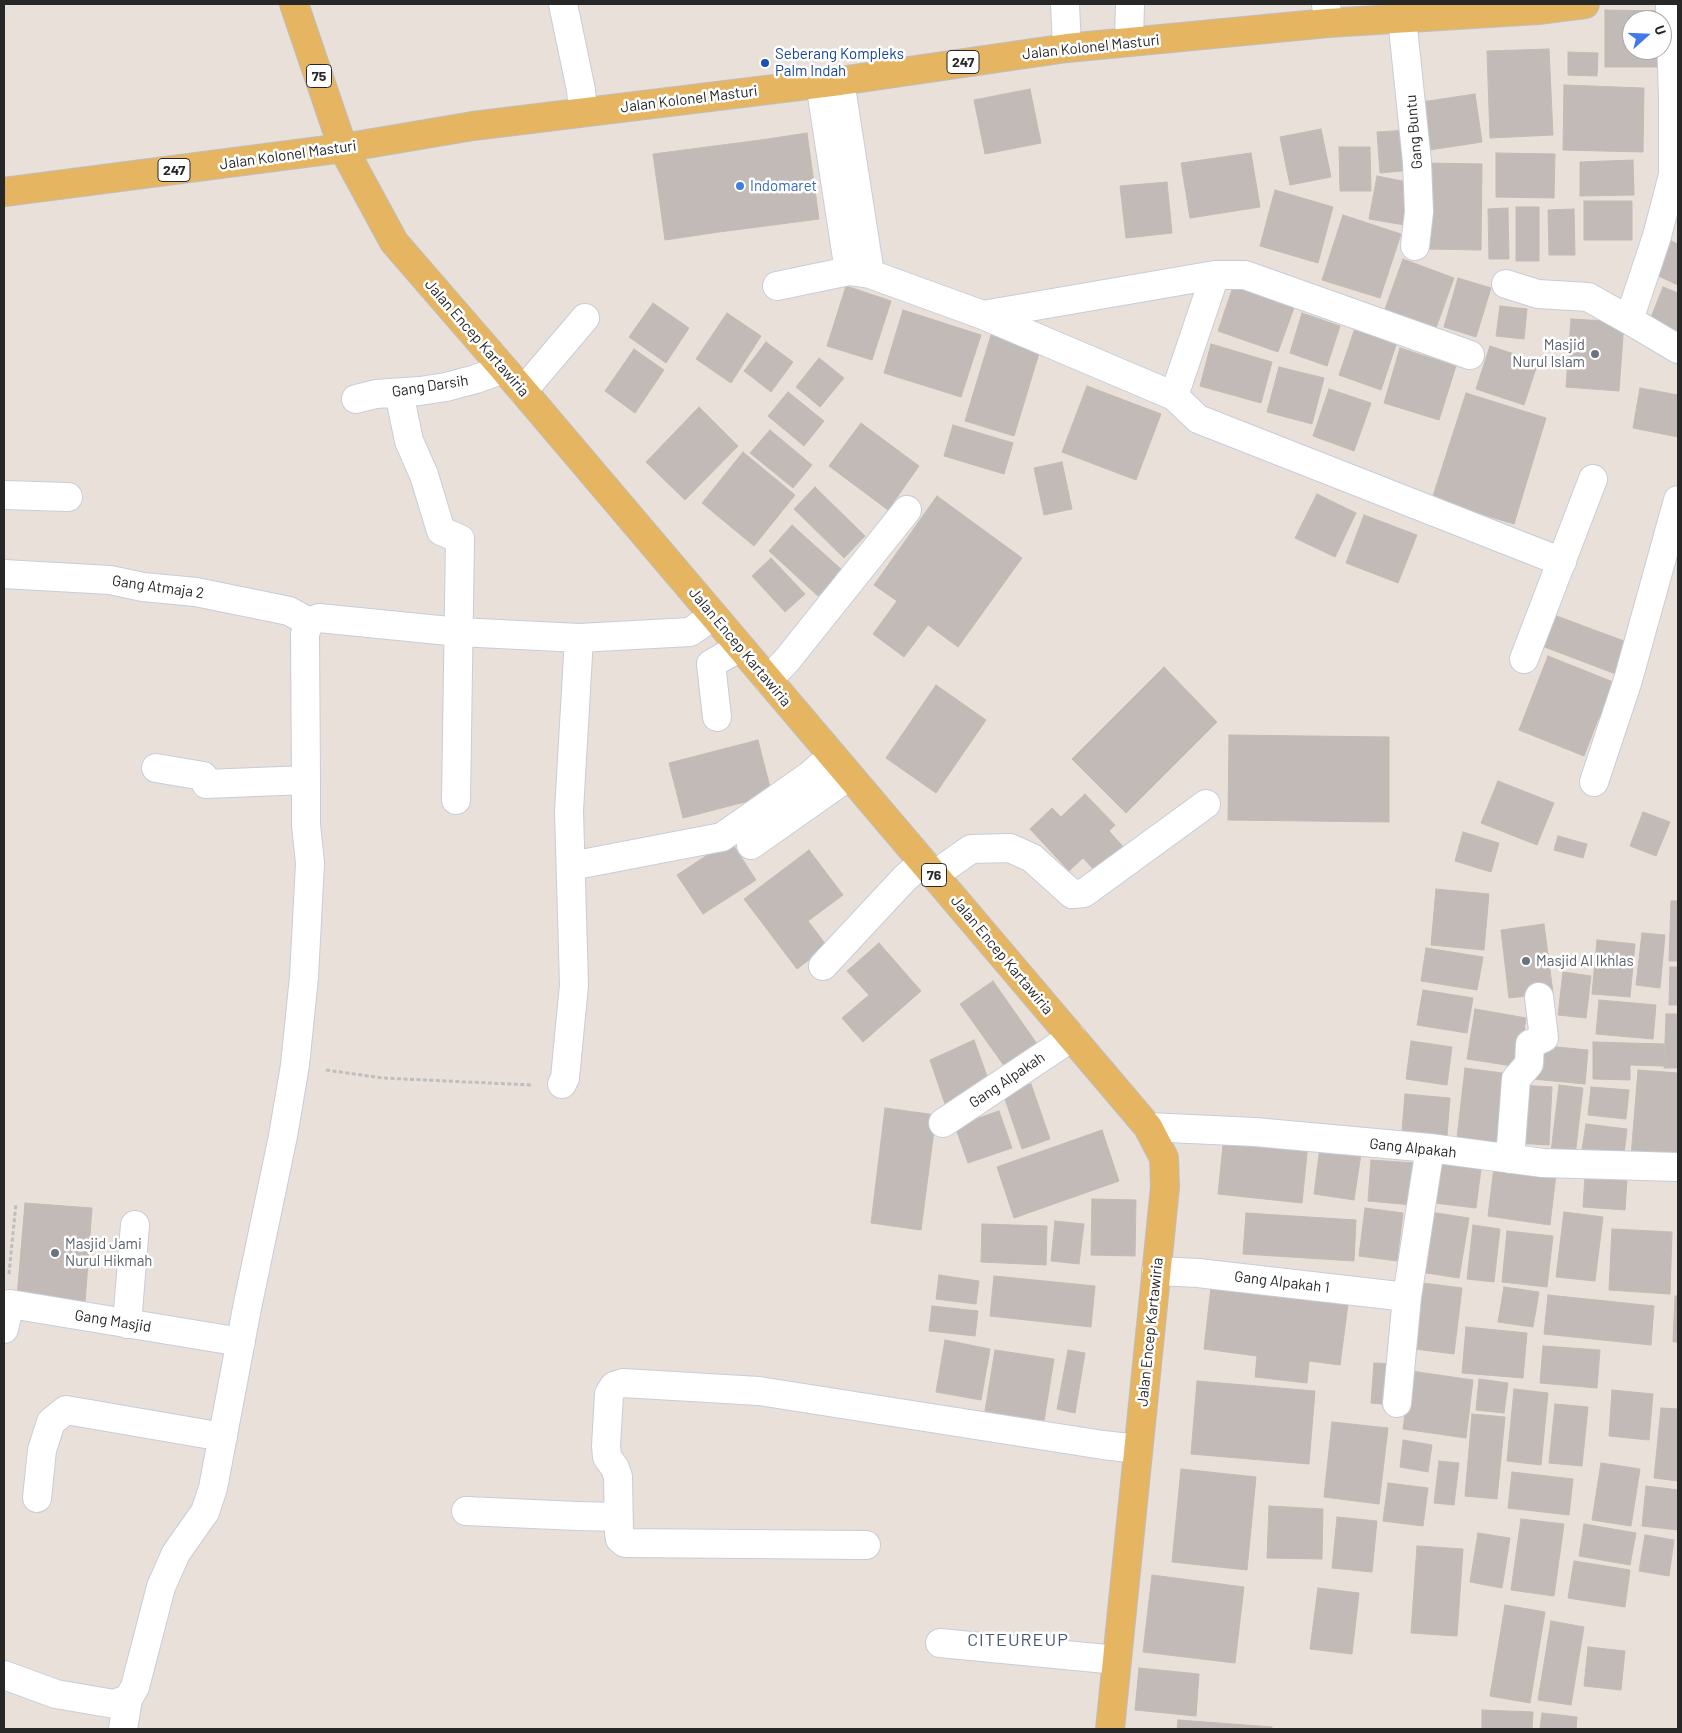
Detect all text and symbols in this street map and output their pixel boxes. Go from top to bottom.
north arrow [1622,10,1672,60]
text: U [1651,23,1670,37]
street label: Jalan Kolonel Masturi [1021,31,1161,63]
place label: Seberang Kompleks Palm Indah [775,45,904,80]
road number: 247 [947,51,979,74]
marker: Seberang Kompleks Palm Indah [759,57,771,69]
road number: 75 [306,64,332,88]
street label: Jalan Kolonel Masturi [619,82,759,116]
street label: Gang Buntu [1402,94,1426,170]
street label: Jalan Kolonel Masturi [218,136,358,174]
road number: 247 [158,158,190,182]
place label: Indomaret [750,177,817,195]
marker: Indomaret [734,180,746,192]
street label: Jalan Encep Kartawiria [421,276,533,400]
place label: Masjid Nurul Islam [1512,336,1585,371]
marker: Masjid Nurul Islam [1589,348,1601,360]
street label: Gang Darsih [390,371,470,401]
street label: Gang Atmaja 2 [111,572,205,602]
street label: Jalan Encep Kartawiria [685,584,795,710]
road number: 76 [922,864,946,886]
street label: Jalan Encep Kartawiria [947,892,1057,1018]
place label: Masjid Al Ikhlas [1536,952,1634,970]
marker: Masjid Al Ikhlas [1520,955,1532,967]
street label: Gang Alpakah [966,1048,1048,1112]
street label: Gang Alpakah [1369,1134,1457,1162]
place label: Masjid Jami Nurul Hikmah [65,1235,152,1270]
marker: Masjid Jami Nurul Hikmah [49,1247,61,1259]
street label: Jalan Encep Kartawiria [1133,1257,1167,1407]
street label: Gang Alpakah 1 [1233,1267,1331,1297]
street label: Gang Masjid [73,1306,153,1336]
district label: CITEUREUP [966,1629,1070,1651]

